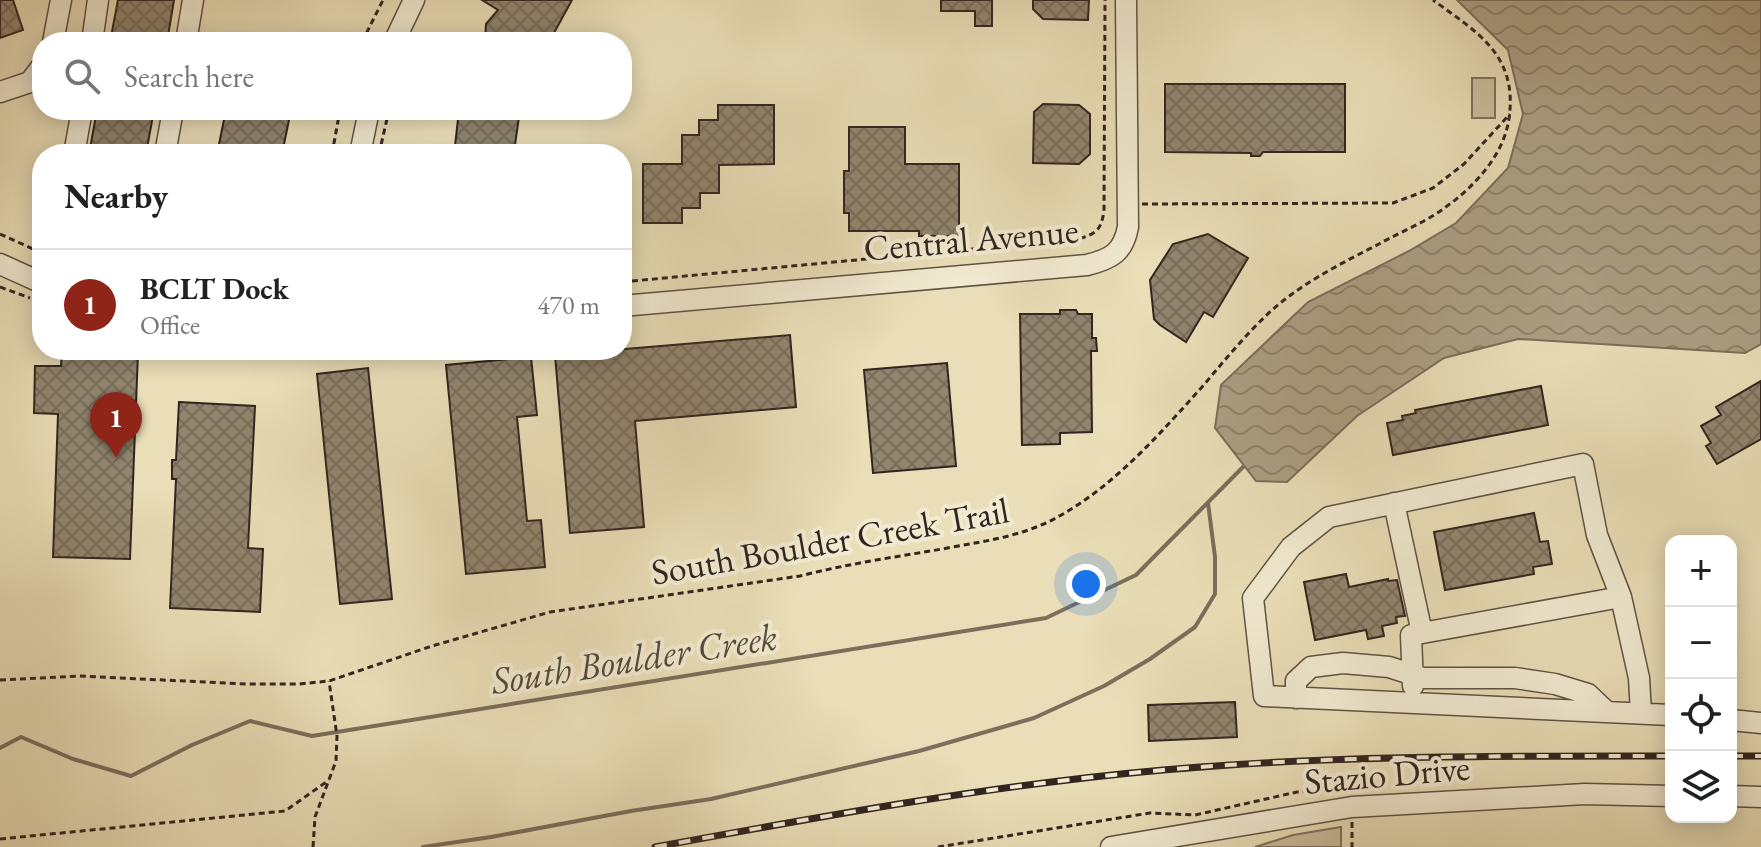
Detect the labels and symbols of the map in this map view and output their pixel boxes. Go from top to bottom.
street label: Central Avenue [862,206,1080,272]
pin: 1 [90,392,142,458]
street label: South Boulder Creek Trail [647,486,1013,596]
your location [1066,564,1106,604]
water label: South Boulder Creek [487,611,780,705]
street label: Stazio Drive [1302,743,1472,805]

